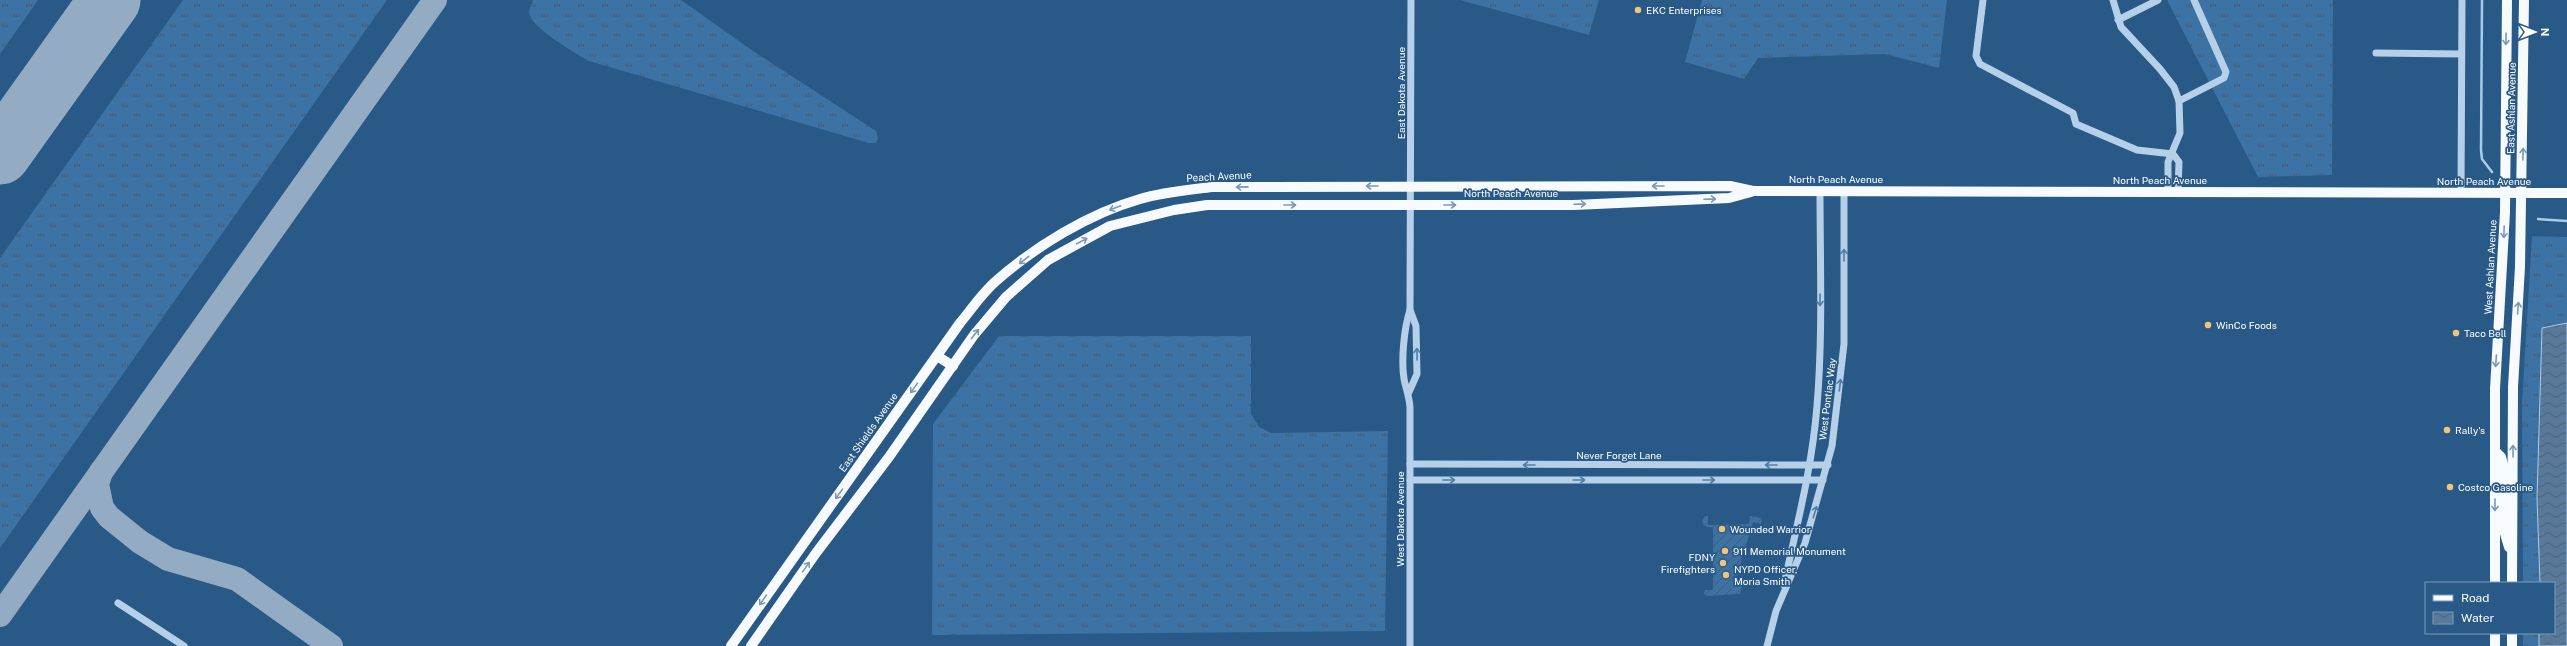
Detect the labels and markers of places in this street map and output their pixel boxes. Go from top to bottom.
place label: EKC Enterprises [1646,4,1721,16]
marker: EKC Enterprises [1633,5,1643,15]
place label: WinCo Foods [2216,319,2277,331]
marker: WinCo Foods [2203,320,2213,330]
place label: Taco Bell [2464,327,2507,339]
marker: Taco Bell [2451,328,2461,338]
place label: Rally's [2455,424,2485,436]
marker: Rally's [2442,425,2452,435]
place label: Costco Gasoline [2458,481,2533,493]
marker: Costco Gasoline [2445,482,2455,492]
place label: Wounded Warrior [1730,523,1811,535]
marker: Wounded Warrior [1717,524,1727,534]
place label: 911 Memorial Monument [1733,545,1846,557]
marker: 911 Memorial Monument [1720,546,1730,556]
place label: FDNY Firefighters [1661,551,1715,575]
marker: FDNY Firefighters [1718,558,1728,568]
place label: NYPD Officer, Moria Smith [1734,563,1797,587]
marker: NYPD Officer, Moria Smith [1721,570,1731,580]

